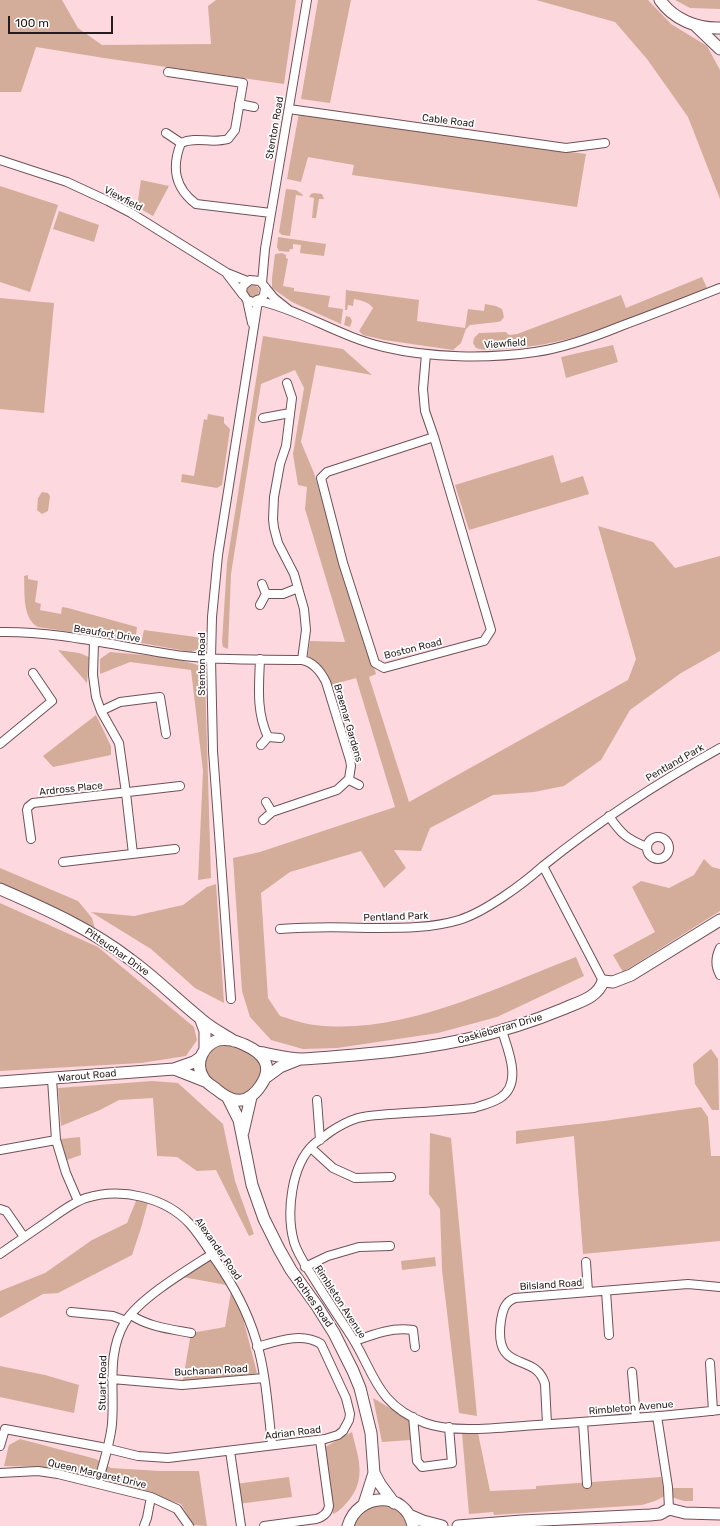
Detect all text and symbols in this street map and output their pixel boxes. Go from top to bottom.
scale bar [10,8,115,34]
text: 100 m [15,16,49,30]
street label: Stenton Road [264,96,286,160]
street label: Cable Road [421,112,475,130]
street label: Viewfield [102,184,144,214]
street label: Viewfield [484,337,526,351]
street label: Beaufort Drive [73,623,141,645]
street label: Stenton Road [196,632,208,696]
street label: Boston Road [383,636,443,662]
street label: Braemar Gardens [331,682,365,764]
street label: Pentland Park [644,742,706,784]
street label: Ardross Place [39,780,103,798]
street label: Pentland Park [363,910,429,924]
street label: Pitteuchar Drive [83,925,151,979]
street label: Caskieberran Drive [456,1011,544,1047]
street label: Warout Road [57,1067,117,1085]
street label: Alexander Road [192,1216,244,1282]
street label: Rimbleton Avenue [312,1263,368,1341]
street label: Rothes Road [291,1274,335,1330]
street label: Bilsland Road [519,1277,583,1293]
street label: Stuart Road [97,1355,109,1411]
street label: Buchanan Road [174,1363,248,1379]
street label: Rimbleton Avenue [588,1398,674,1418]
street label: Adrian Road [264,1424,322,1442]
street label: Queen Margaret Drive [47,1457,147,1491]

